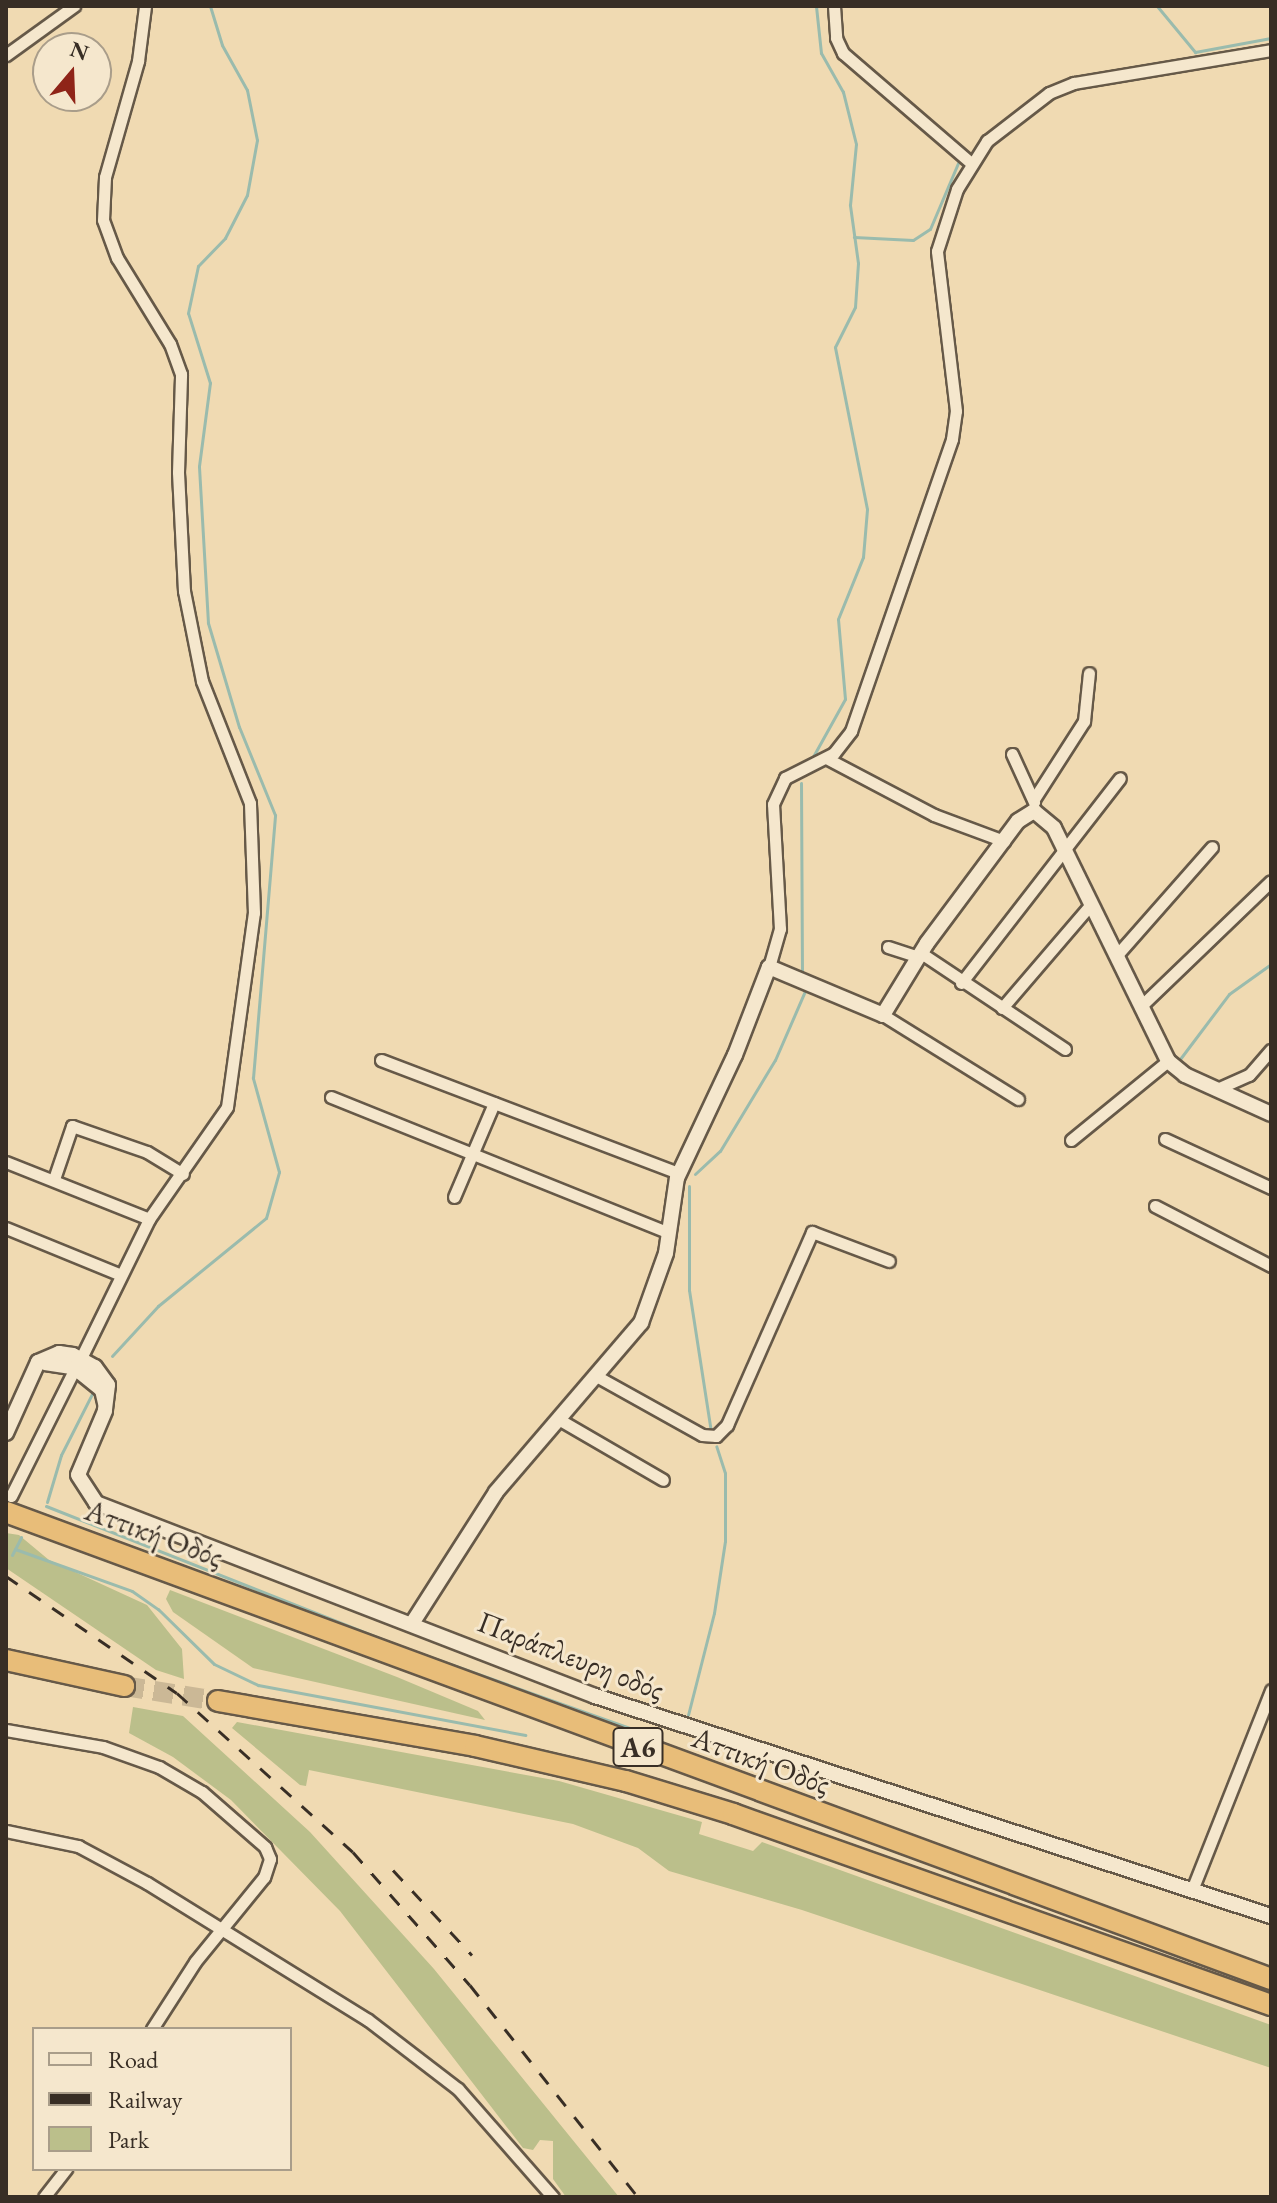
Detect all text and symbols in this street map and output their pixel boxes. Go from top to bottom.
north arrow [32,32,112,112]
text: N [66,34,92,67]
street label: Αττική Οδός [80,1492,228,1576]
street label: Παράπλευρη οδός [473,1604,669,1708]
street label: Αττική Οδός [687,1719,835,1803]
road number: Α6 [612,1723,664,1771]
legend [32,2027,292,2171]
text: Road [108,2044,158,2075]
text: Railway [108,2084,182,2115]
text: Park [108,2124,149,2155]

